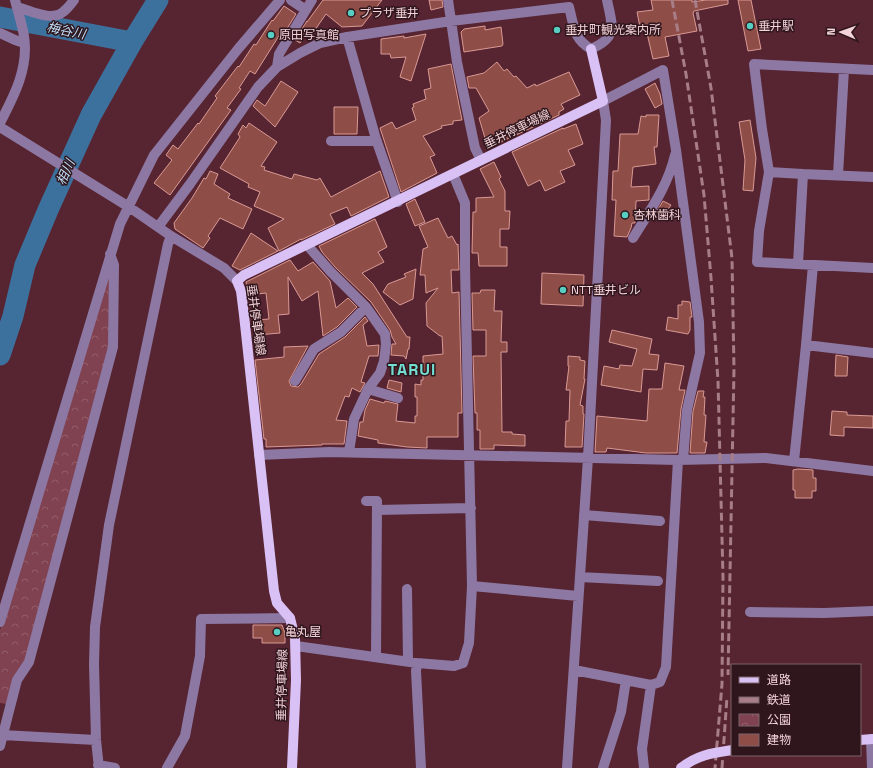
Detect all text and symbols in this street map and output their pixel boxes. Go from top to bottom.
place label: プラザ垂井 [359,5,419,21]
marker: プラザ垂井 [346,8,356,18]
north arrow [821,12,861,52]
water label: 梅谷川 [45,18,89,43]
place label: 垂井駅 [758,18,794,34]
marker: 垂井駅 [745,21,755,31]
place label: 垂井町観光案内所 [565,22,661,38]
marker: 垂井町観光案内所 [552,25,562,35]
place label: 原田写真館 [279,27,339,43]
text: N [824,28,838,36]
marker: 原田写真館 [266,30,276,40]
street label: 垂井停車場線 [481,106,553,152]
water label: 相川 [52,155,79,188]
place label: 杏林歯科 [633,207,681,223]
marker: 杏林歯科 [620,210,630,220]
place label: NTT垂井ビル [571,282,641,298]
street label: 垂井停車場線 [243,283,269,357]
marker: NTT垂井ビル [558,285,568,295]
district label: TARUI [388,359,436,380]
place label: 亀丸屋 [285,624,321,640]
marker: 亀丸屋 [272,627,282,637]
street label: 垂井停車場線 [273,649,291,721]
legend [731,664,861,756]
text: 道路 [767,672,791,688]
text: 鉄道 [767,692,791,708]
text: 公園 [767,712,791,728]
text: 建物 [767,732,791,748]

